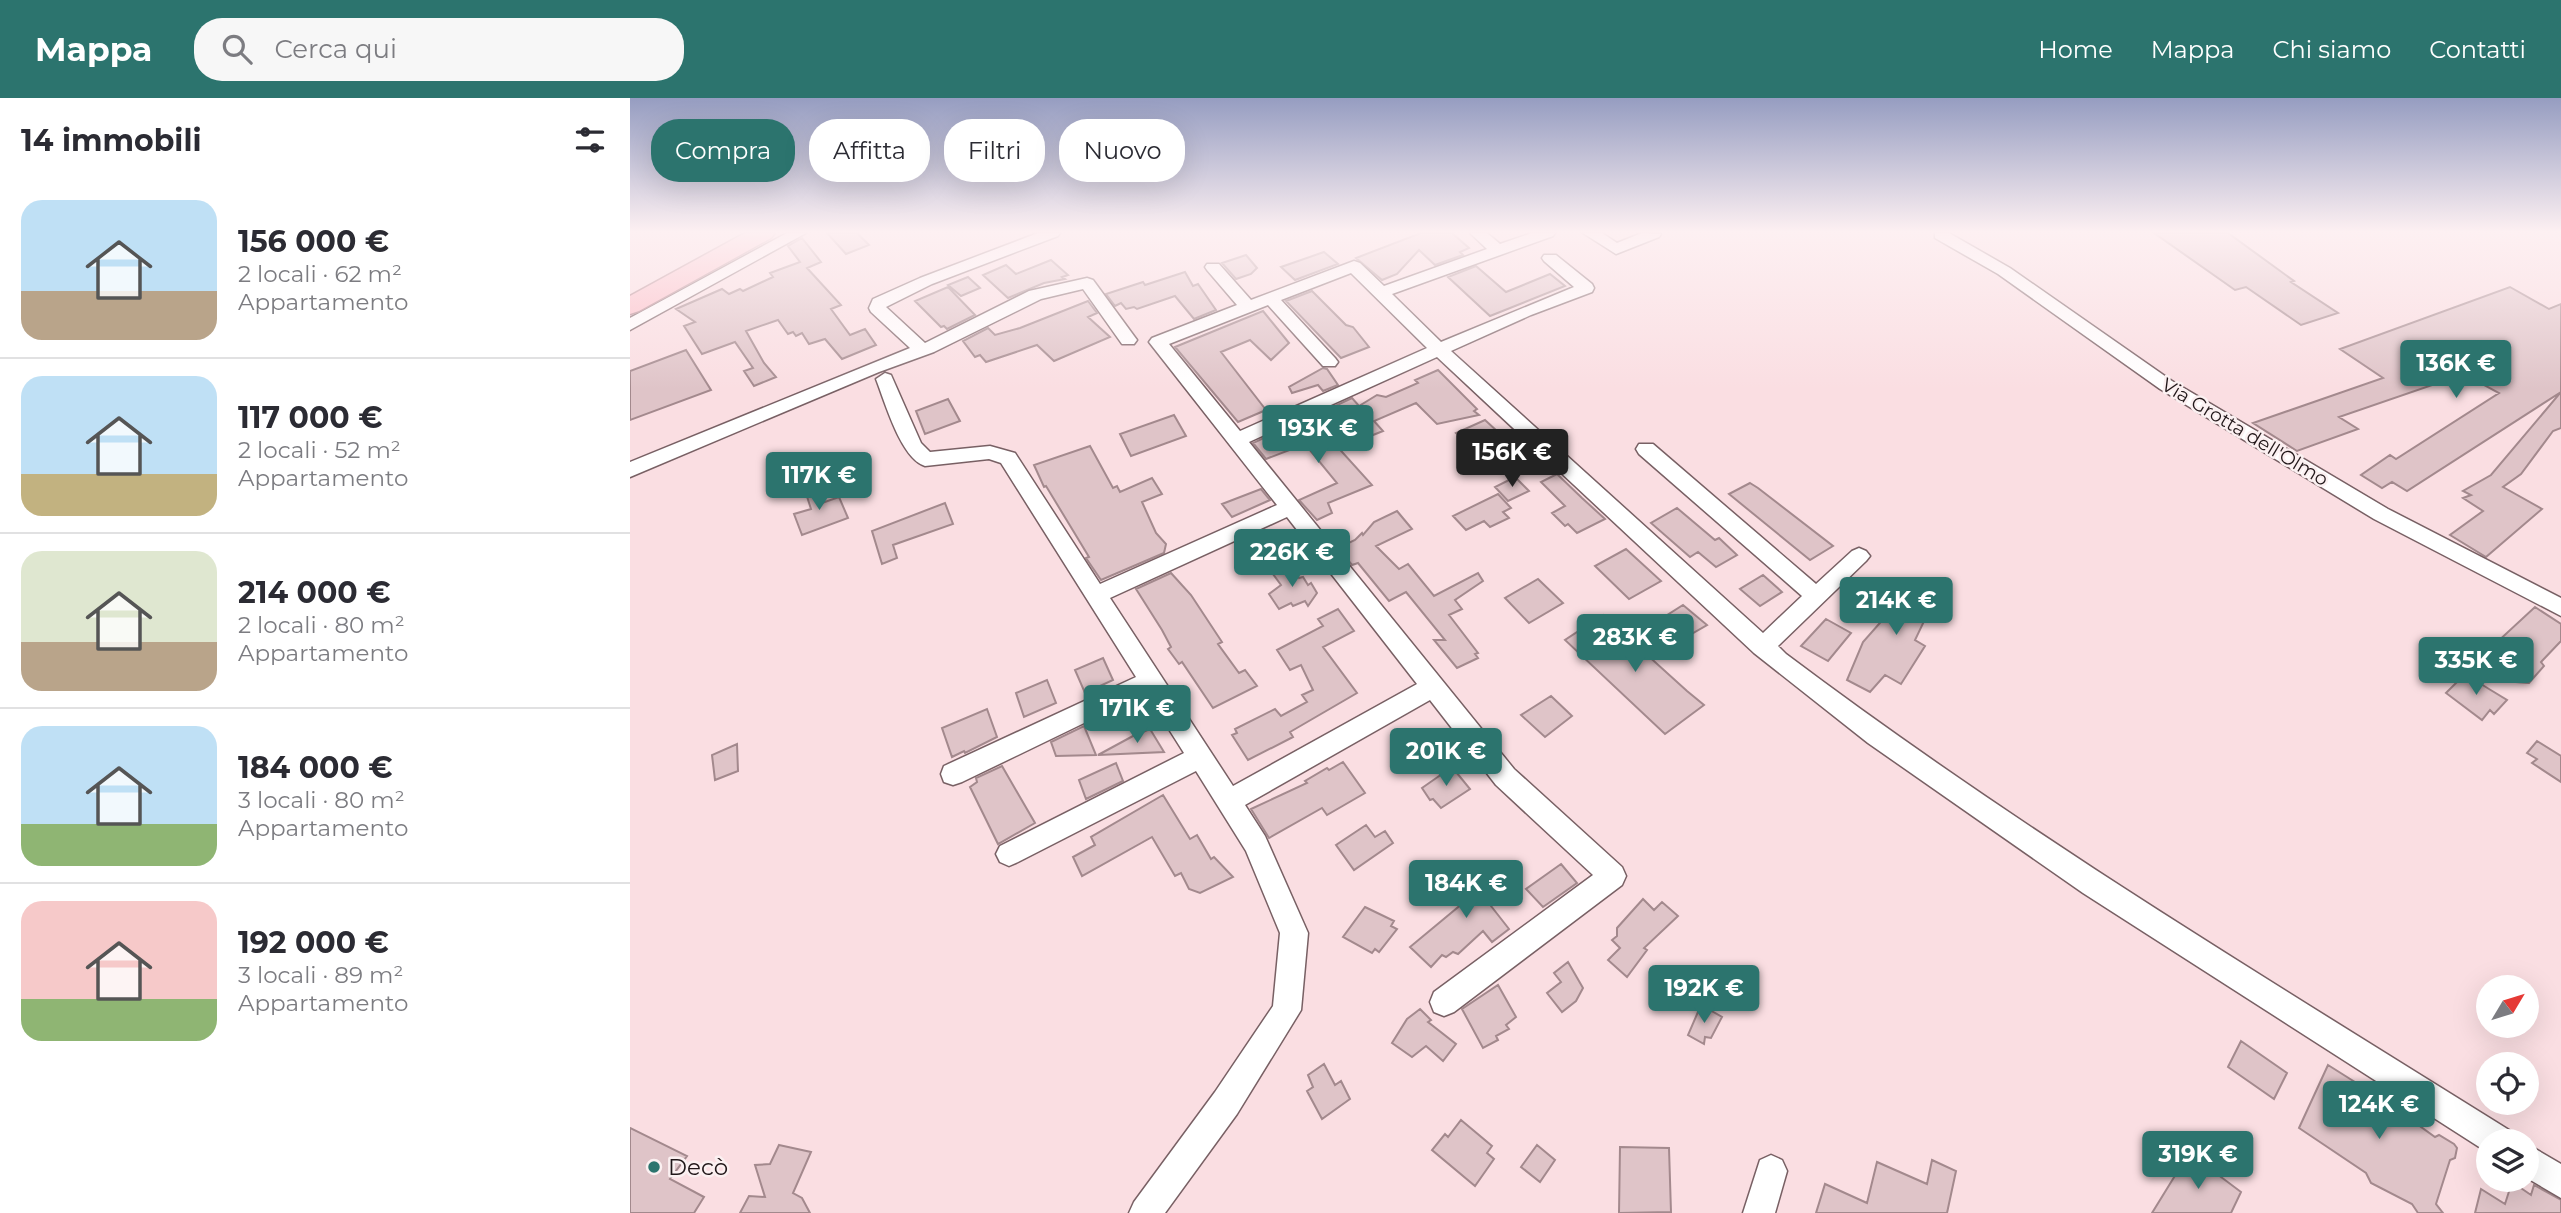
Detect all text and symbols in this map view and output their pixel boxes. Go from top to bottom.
search box [194,18,684,81]
text: Mappa [35,29,152,69]
icon: search [218,30,256,68]
text: Cerca qui [274,33,397,65]
text: Home [2038,35,2113,64]
text: Mappa [2151,35,2234,64]
text: Chi siamo [2272,35,2391,64]
text: Contatti [2429,35,2526,64]
chip: Compra [651,119,795,182]
chip: Affitta [809,119,930,182]
chip: Filtri [944,119,1045,182]
chip: Nuovo [1059,119,1185,182]
icon: filters [571,121,609,159]
text: 14 immobili [21,122,201,159]
text: 156 000 € [238,223,389,260]
icon: home [77,228,161,312]
text: 2 locali · 62 m² [238,260,402,288]
text: Appartamento [238,288,408,316]
pin: 136K € [2399,341,2513,400]
text: 136K € [2416,349,2496,377]
street label: Via Grotta dell'Olmo [2157,373,2333,491]
text: 117 000 € [238,399,383,436]
icon: home [77,404,161,488]
pin: 193K € [1261,406,1375,465]
text: 193K € [1278,414,1358,442]
pin: 156K € [1455,430,1569,489]
text: 2 locali · 52 m² [238,436,401,464]
text: 156K € [1472,438,1552,466]
pin: 117K € [762,452,876,512]
text: 117K € [782,461,856,489]
text: Appartamento [238,464,408,492]
pin: 226K € [1235,530,1349,589]
text: 226K € [1250,538,1334,566]
text: 214 000 € [238,574,391,611]
pin: 214K € [1839,578,1953,637]
icon: home [77,579,161,663]
text: 214K € [1856,586,1936,614]
text: 2 locali · 80 m² [238,611,405,639]
pin: 283K € [1578,614,1692,674]
text: 283K € [1593,623,1677,651]
pin: 335K € [2419,638,2533,697]
text: Appartamento [238,639,408,667]
text: 335K € [2435,646,2517,674]
pin: 171K € [1080,686,1194,745]
text: 171K € [1100,694,1174,722]
pin: 201K € [1389,728,1503,788]
text: 201K € [1406,737,1486,765]
text: 184 000 € [238,749,393,786]
icon: home [77,754,161,838]
text: 3 locali · 80 m² [238,786,405,814]
text: Appartamento [238,814,408,842]
pin: 184K € [1409,860,1523,920]
text: 184K € [1425,869,1507,897]
text: 192 000 € [238,924,389,961]
icon: home [77,929,161,1013]
text: 3 locali · 89 m² [238,961,403,989]
pin: 192K € [1647,965,1761,1025]
text: 192K € [1664,974,1744,1002]
north arrow [2476,975,2539,1038]
map controls [2476,975,2539,1192]
text: Appartamento [238,989,408,1017]
button: locate [2476,1052,2539,1115]
pin: 124K € [2322,1082,2436,1141]
text: 124K € [2339,1090,2419,1118]
button: layers [2476,1129,2539,1192]
pin: 319K € [2141,1132,2255,1191]
text: 319K € [2158,1140,2238,1168]
place label: Decò [668,1153,728,1181]
marker: Decò [646,1159,662,1175]

